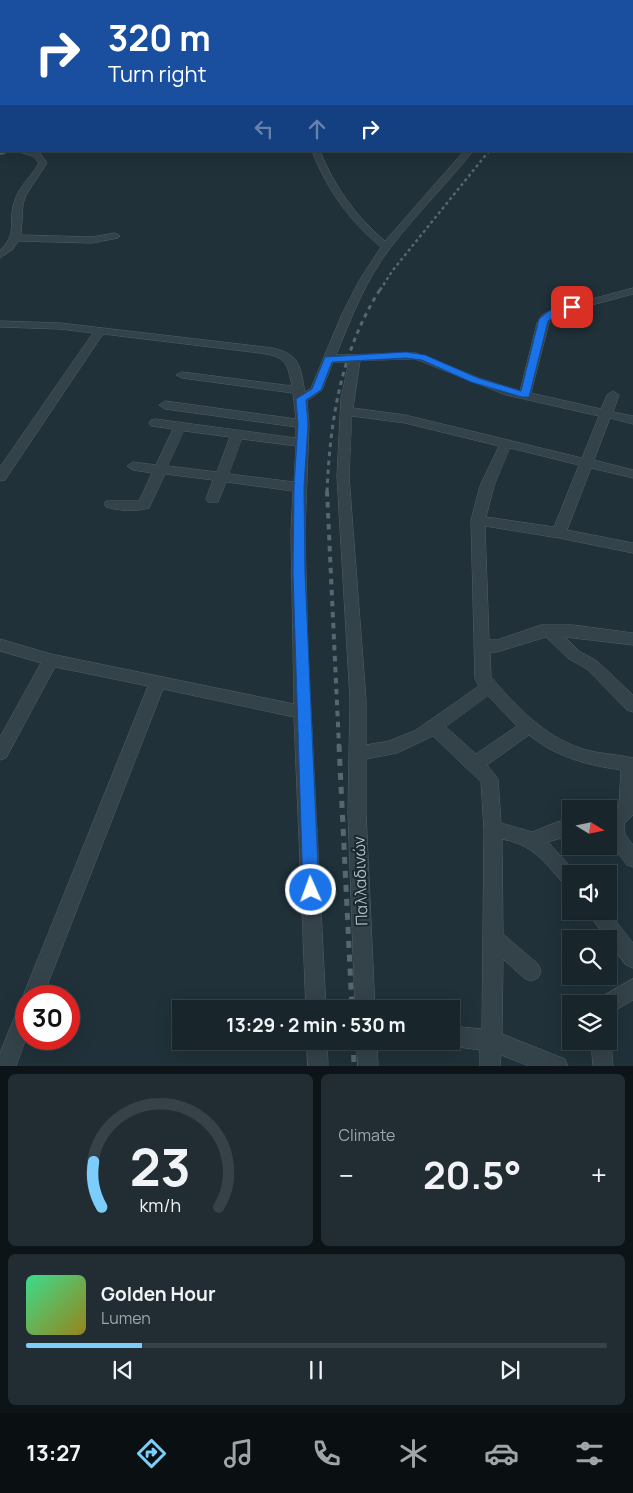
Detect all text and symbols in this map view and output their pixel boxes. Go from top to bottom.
text: 320 m [108,14,211,62]
icon: right [25,20,90,85]
text: Turn right [108,59,206,89]
icon: left [250,115,278,143]
icon: ahead [303,115,331,143]
icon: right [356,115,384,143]
pin [551,286,593,328]
icon: arrive [558,293,586,321]
north arrow [562,800,618,855]
map controls [562,800,617,1050]
street label: Παλλαδινών [347,836,373,926]
position arrow [284,863,336,915]
button: sound [562,865,617,920]
button: search [562,930,617,985]
speed limit sign: 30 [15,985,80,1050]
button: layers [562,995,617,1050]
text: 13:29 · 2 min · 530 m [226,1012,406,1038]
text: Climate [339,1124,395,1146]
text: 23 [130,1131,191,1202]
text: 20.5° [423,1148,522,1200]
text: − [339,1156,354,1194]
text: + [591,1156,607,1194]
text: km/h [139,1193,181,1217]
text: Golden Hour [101,1281,215,1307]
text: Lumen [101,1307,151,1329]
icon: previous [109,1356,137,1384]
icon: pause [302,1356,330,1384]
icon: next [496,1356,524,1384]
icon: directions [134,1436,169,1471]
icon: music [221,1436,256,1471]
icon: phone [309,1436,344,1471]
icon: climate [396,1436,431,1471]
icon: car [484,1436,519,1471]
icon: filters [572,1436,607,1471]
text: 13:27 [26,1438,81,1468]

